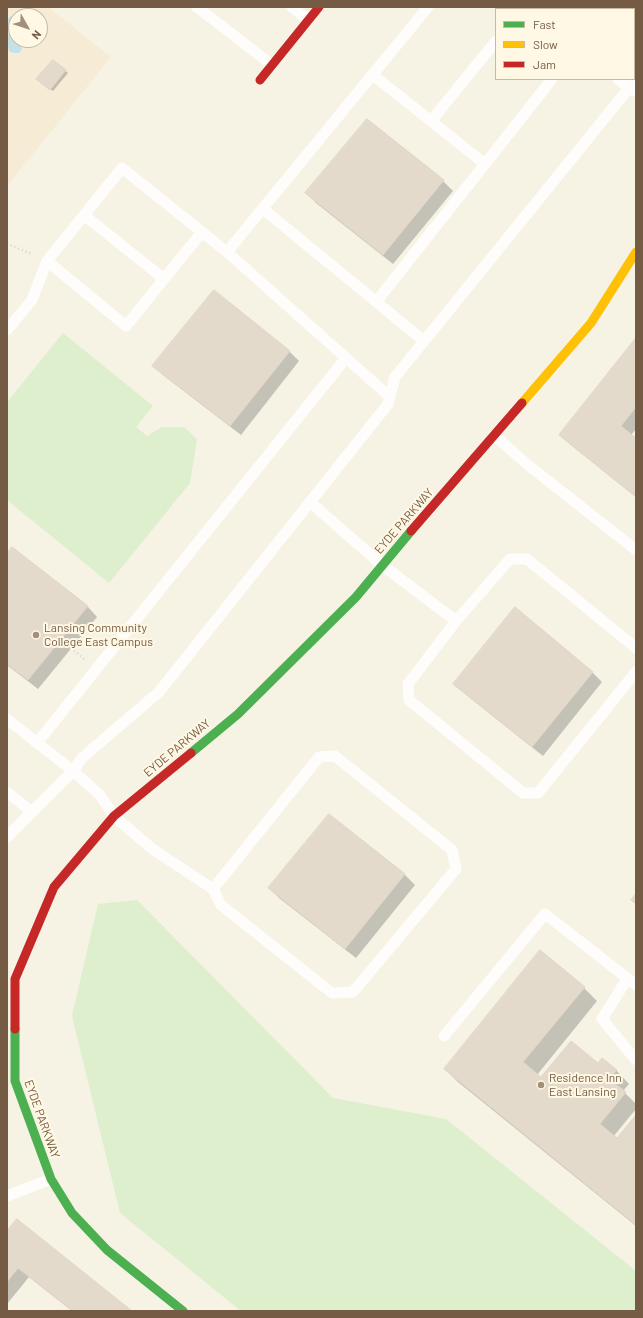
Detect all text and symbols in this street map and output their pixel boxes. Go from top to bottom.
north arrow [8,8,48,48]
legend [495,8,635,80]
text: Fast [533,17,556,31]
text: N [30,28,44,42]
text: Slow [533,37,558,51]
text: Jam [533,57,556,71]
street label: EYDE PARKWAY [372,485,436,557]
place label: Lansing Community College East Campus [44,621,153,649]
marker: Lansing Community College East Campus [31,630,41,640]
street label: EYDE PARKWAY [141,716,213,780]
place label: Residence Inn East Lansing [549,1071,622,1099]
street label: EYDE PARKWAY [21,1078,63,1160]
marker: Residence Inn East Lansing [536,1080,546,1090]

